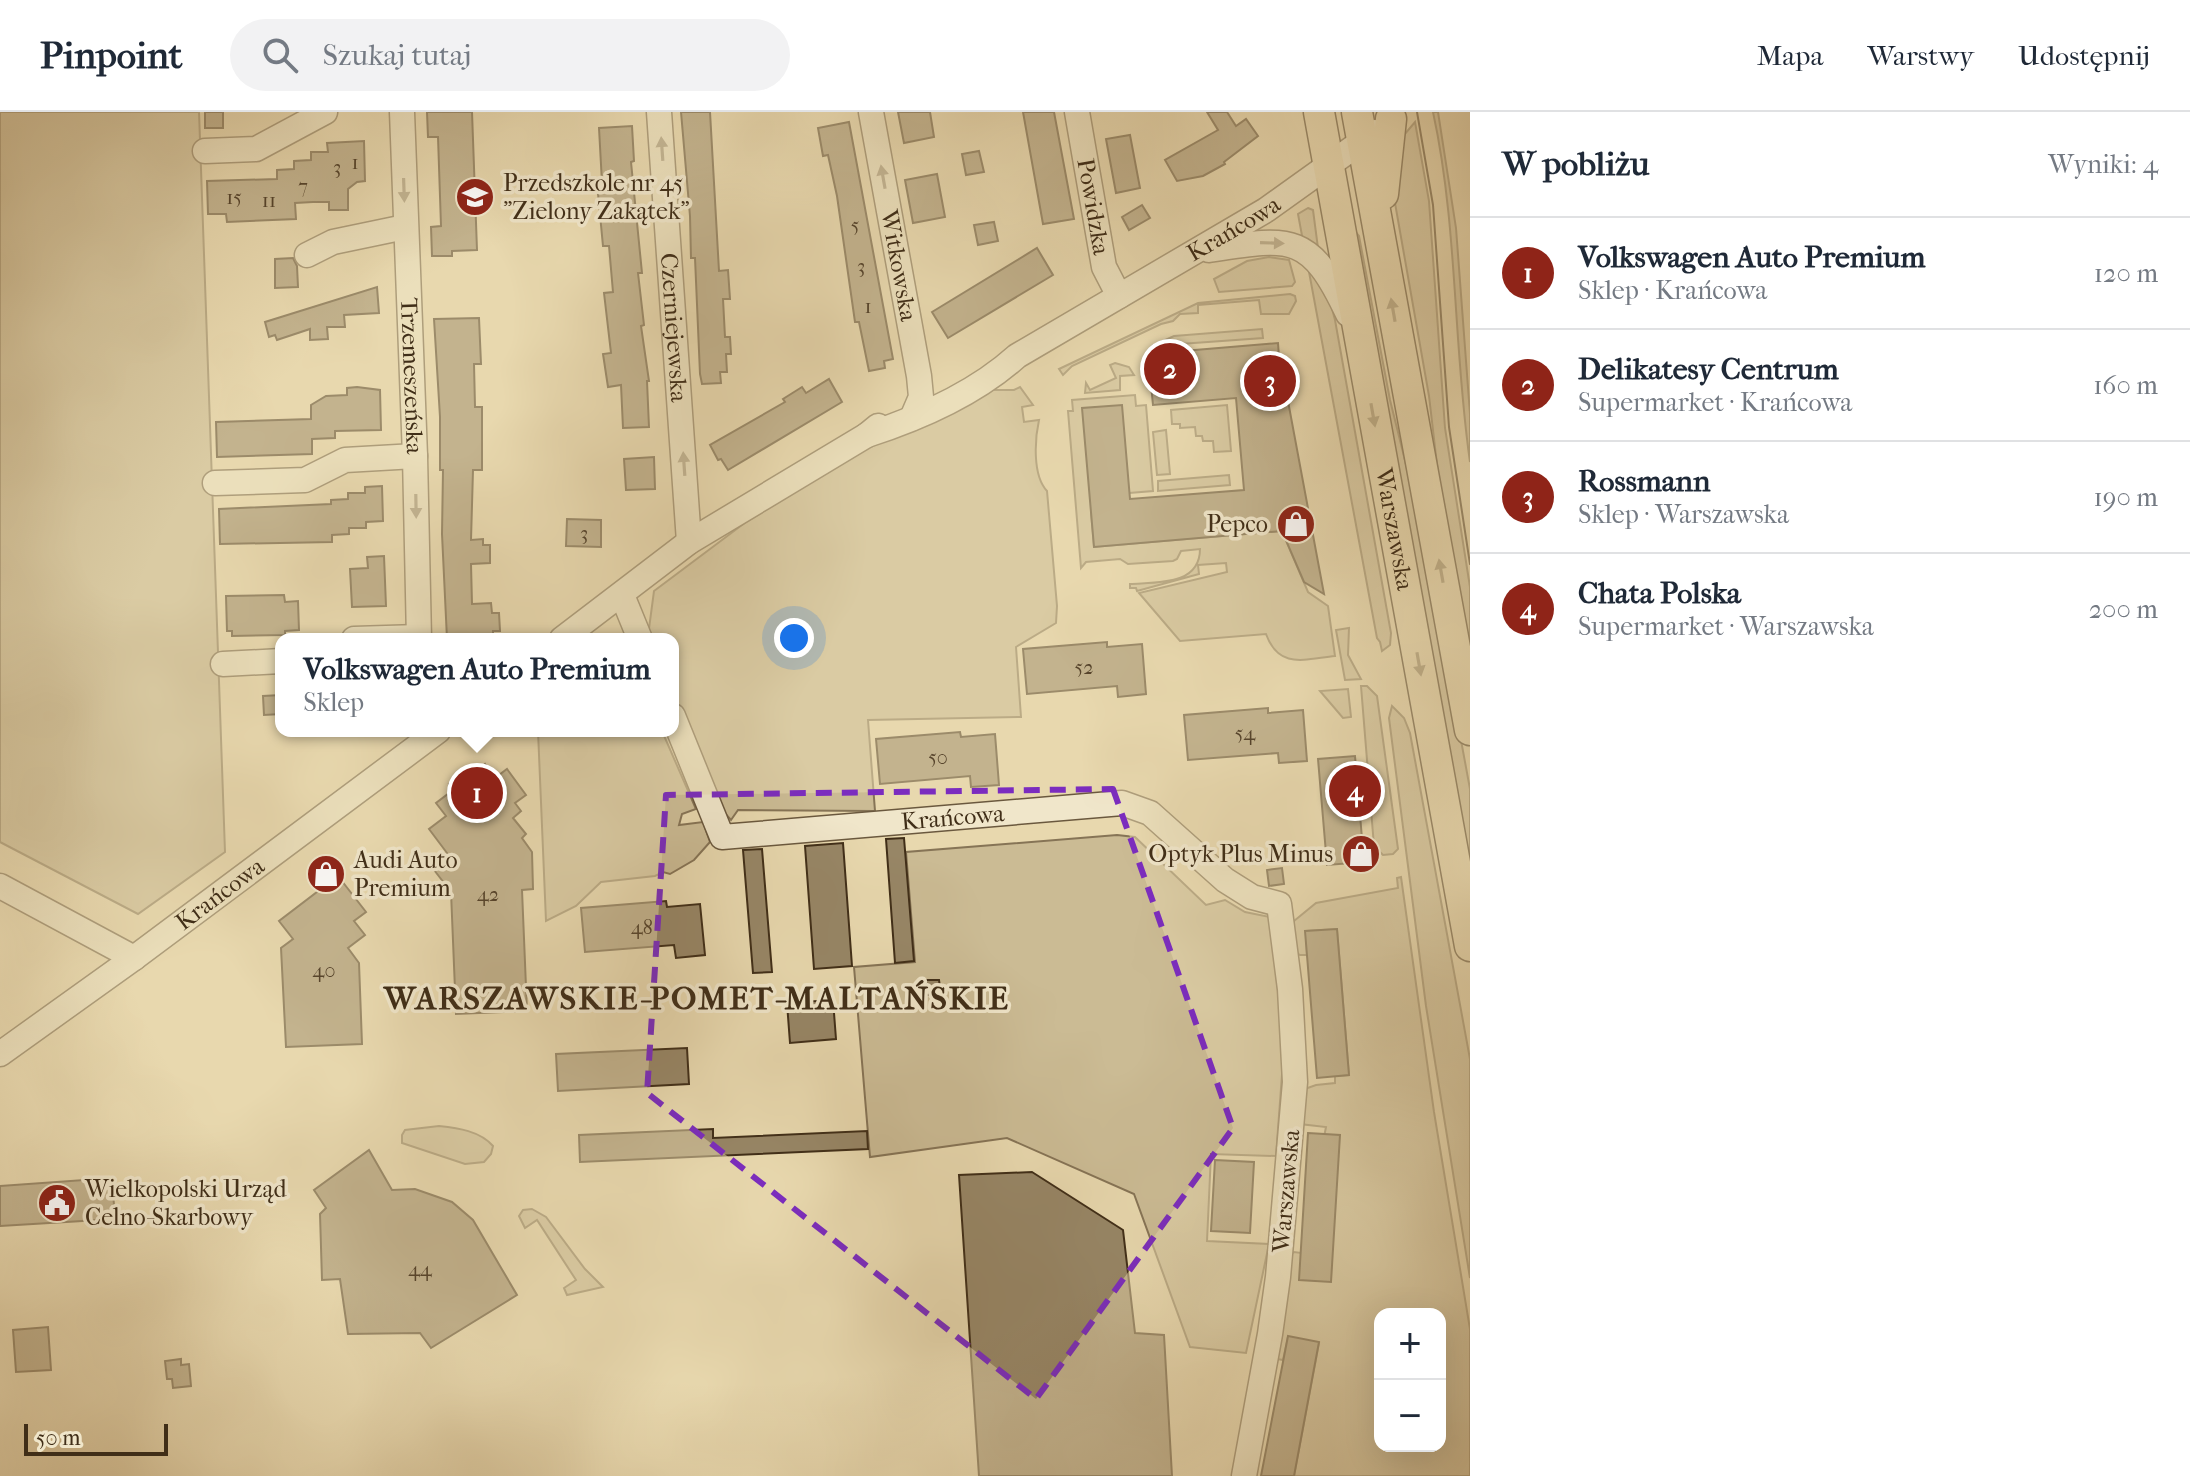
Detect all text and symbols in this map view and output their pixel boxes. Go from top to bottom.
search box [230,19,790,91]
text: Pinpoint [40,33,182,78]
icon: search [258,33,302,77]
text: Szukaj tutaj [322,38,471,73]
text: Mapa [1757,39,1823,72]
text: Warstwy [1867,39,1974,72]
text: Udostępnij [2018,39,2150,72]
one-way arrow [655,136,668,161]
text: W pobliżu [1502,144,1649,184]
text: Wyniki: 4 [2048,149,2158,180]
house number: 1 [351,151,359,174]
house number: 3 [333,156,341,179]
street label: Powidzka [1071,156,1116,258]
one-way arrow [876,164,888,189]
place label: Przedszkole nr 45 "Zielony Zakątek" [503,169,690,226]
house number: 7 [298,175,308,198]
school or university icon: Przedszkole nr 45 "Zielony Zakątek" [454,176,496,218]
one-way arrow [398,178,410,203]
house number: 15 [226,186,242,209]
house number: 11 [262,189,276,212]
street label: Krańcowa [1182,190,1287,267]
street label: Witkowska [875,207,923,324]
house number: 5 [851,214,859,237]
one-way arrow [1260,237,1286,249]
text: Volkswagen Auto Premium [1578,240,1925,275]
street label: Czerniejewska [655,252,693,404]
house number: 3 [857,255,865,278]
text: 1 [1523,258,1533,289]
text: 120 m [2094,258,2158,289]
text: Sklep · Krańcowa [1578,275,1767,306]
house number: 1 [864,295,872,318]
street label: Trzemeszeńska [395,297,429,455]
one-way arrow [1387,298,1399,323]
pin: 2 [1144,339,1196,399]
pin: 3 [1244,351,1296,411]
text: Delikatesy Centrum [1578,352,1839,387]
text: 2 [1521,370,1535,401]
text: 160 m [2093,370,2158,401]
text: Supermarket · Krańcowa [1578,387,1852,418]
one-way arrow [1368,403,1380,428]
one-way arrow [677,451,690,476]
text: Rossmann [1578,464,1710,499]
street label: Warszawska [1370,465,1419,593]
text: 3 [1523,482,1533,513]
text: 190 m [2094,482,2158,513]
one-way arrow [410,494,422,519]
text: Sklep · Warszawska [1578,499,1789,530]
shop icon: Pepco [1275,503,1317,545]
place label: Pepco [1206,510,1268,538]
house number: 3 [580,522,588,545]
one-way arrow [1434,558,1446,583]
text: Chata Polska [1578,576,1741,611]
text: 4 [1520,594,1536,625]
text: 200 m [2089,594,2158,625]
text: Supermarket · Warszawska [1578,611,1874,642]
your location [774,618,814,658]
popup [275,633,679,737]
text: Volkswagen Auto Premium [303,652,651,687]
one-way arrow [1413,652,1425,677]
house number: 52 [1075,656,1093,679]
text: Sklep [303,687,364,718]
house number: 54 [1235,722,1256,745]
house number: 50 [928,746,948,769]
pin: 4 [1329,761,1381,821]
pin: 1 [451,763,503,823]
street label: Krańcowa [900,799,1006,836]
shop icon: Optyk Plus Minus [1340,833,1382,875]
place label: Optyk Plus Minus [1148,840,1333,868]
place label: Audi Auto Premium [353,846,458,902]
street label: Krańcowa [170,851,270,936]
shop icon: Audi Auto Premium [305,853,347,895]
house number: 42 [477,883,499,906]
house number: 48 [631,916,653,939]
house number: 40 [313,959,335,982]
district label: WARSZAWSKIE-POMET-MALTAŃSKIE [382,979,1010,1017]
street label: Warszawska [1267,1127,1305,1255]
place label: Wielkopolski Urząd Celno-Skarbowy [84,1175,288,1231]
public building icon: Wielkopolski Urząd Celno-Skarbowy [36,1182,78,1224]
house number: 44 [408,1258,433,1281]
map controls [1374,1308,1446,1452]
button: + [1374,1308,1446,1380]
button: − [1374,1380,1446,1452]
scale bar [24,1420,168,1456]
text: 50 m [36,1425,81,1451]

